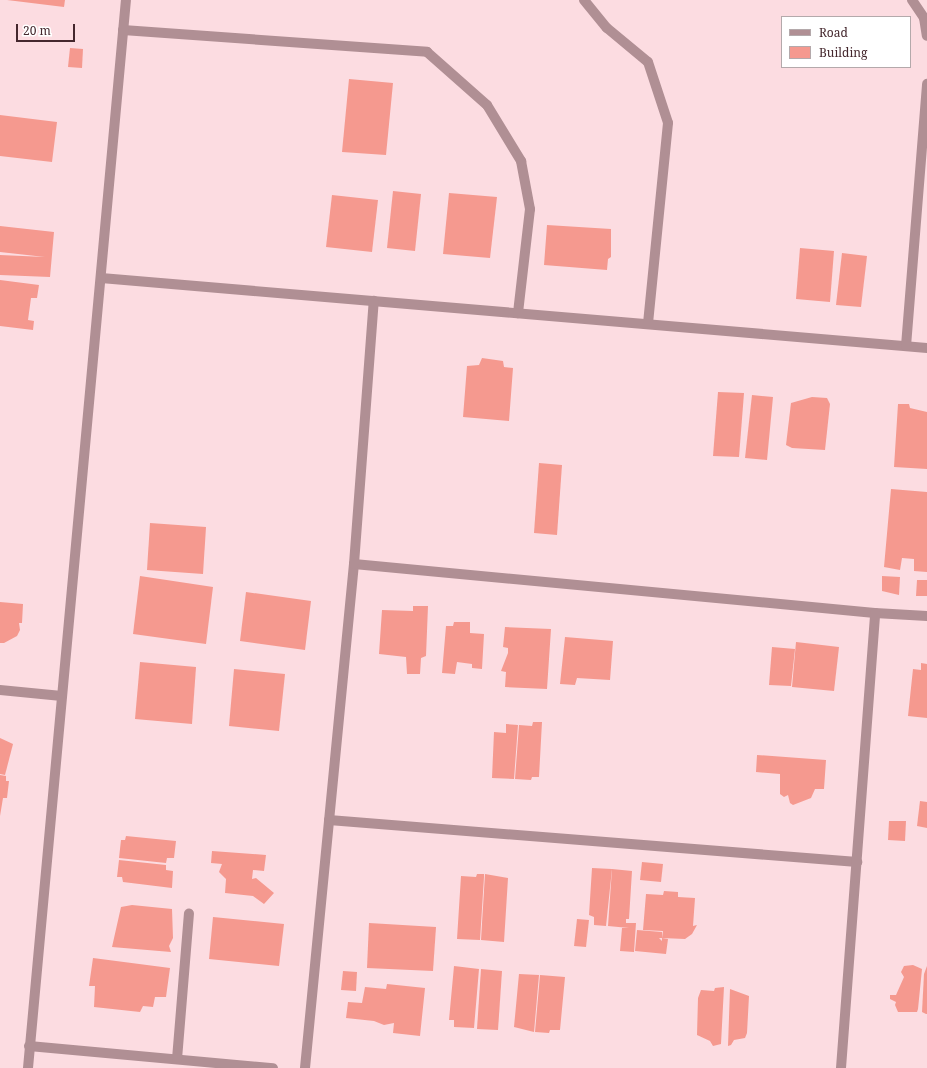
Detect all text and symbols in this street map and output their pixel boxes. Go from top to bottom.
scale bar [18,16,77,42]
legend [781,16,911,68]
text: 20 m [23,22,51,39]
text: Road [819,24,848,41]
text: Building [819,44,867,61]

